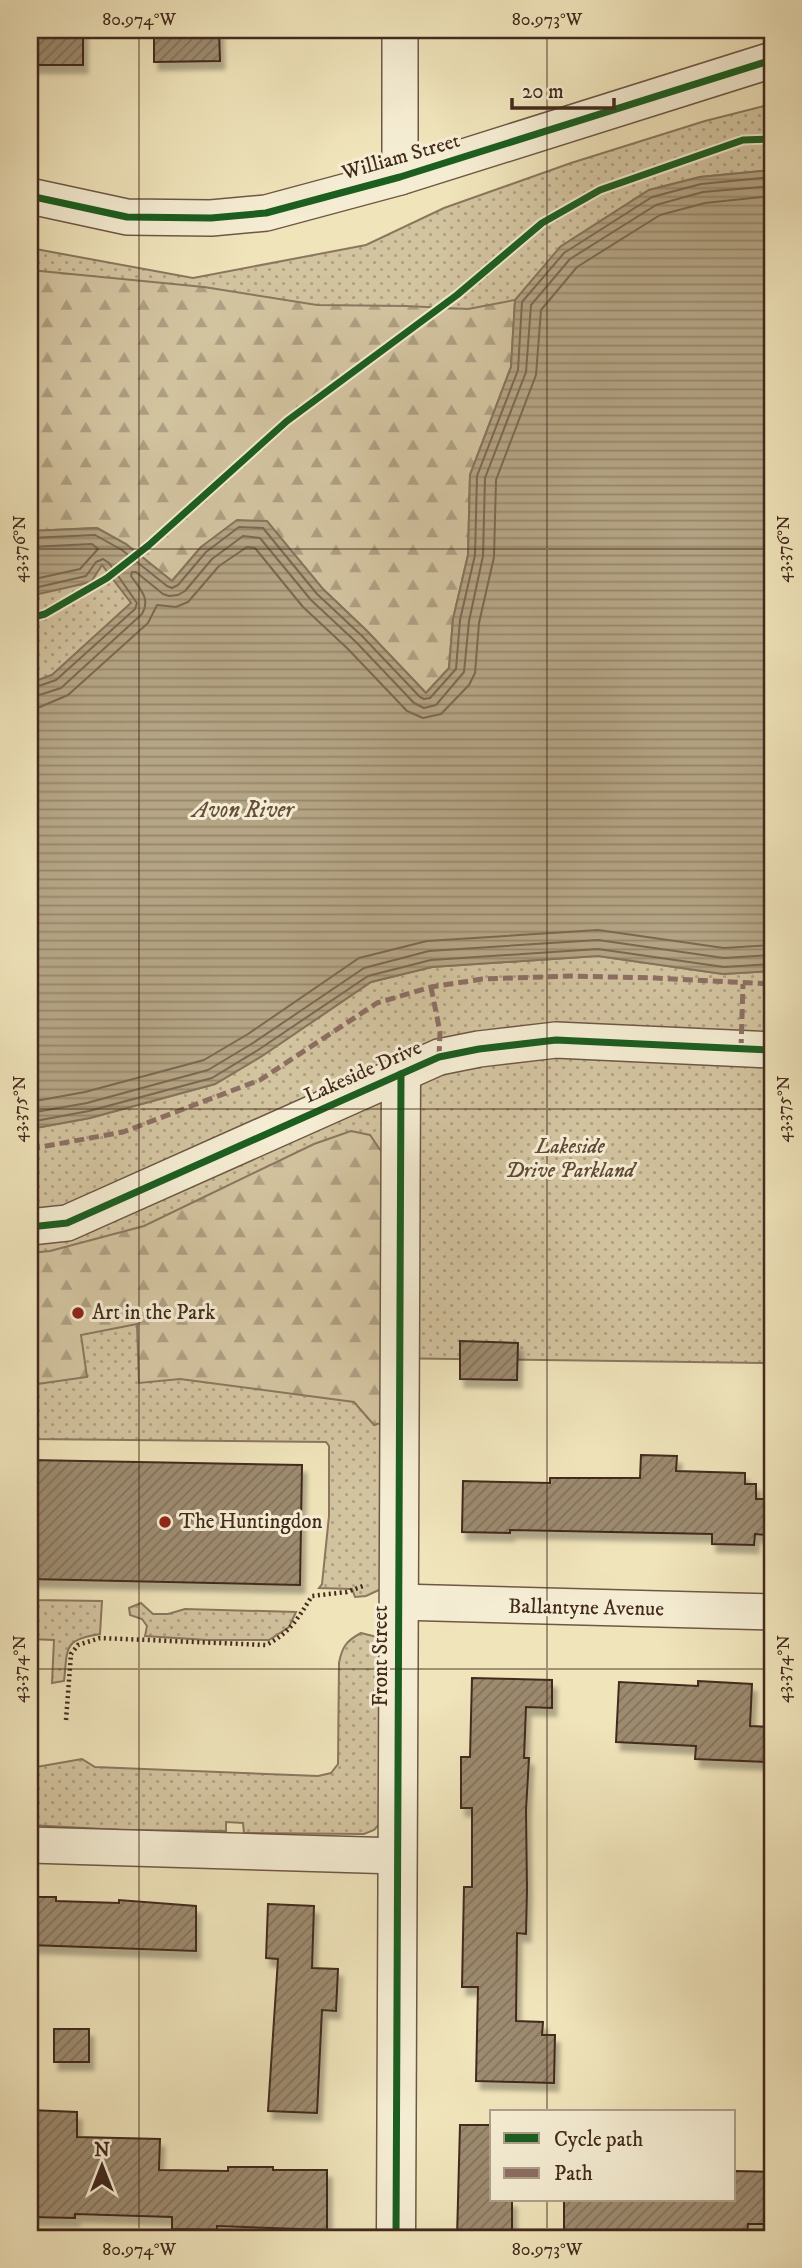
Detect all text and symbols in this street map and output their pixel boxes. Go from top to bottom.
text: 80.974°W [102,9,176,31]
text: 80.973°W [512,9,583,31]
scale bar [512,66,613,110]
text: 20 m [522,79,564,105]
street label: William Street [338,128,463,187]
text: 43.376°N [9,515,31,583]
text: 43.376°N [773,515,795,583]
water label: Avon River [189,796,295,825]
street label: Lakeside Drive [300,1034,426,1109]
text: 43.375°N [9,1075,31,1142]
text: 43.375°N [773,1075,795,1142]
park label: Lakeside Drive Parkland [505,1134,638,1184]
place label: Art in the Park [92,1300,216,1326]
marker: Art in the Park [70,1305,86,1321]
place label: The Huntingdon [179,1509,322,1535]
marker: The Huntingdon [157,1514,173,1530]
street label: Ballantyne Avenue [508,1594,664,1622]
street label: Front Street [368,1605,394,1707]
text: 43.374°N [9,1635,31,1703]
text: 43.374°N [773,1635,795,1703]
legend [490,2110,736,2202]
text: Cycle path [554,2127,643,2153]
north arrow [66,2132,136,2202]
text: N [94,2139,110,2162]
text: Path [554,2161,593,2187]
text: 80.974°W [102,2239,176,2261]
text: 80.973°W [512,2239,583,2261]

